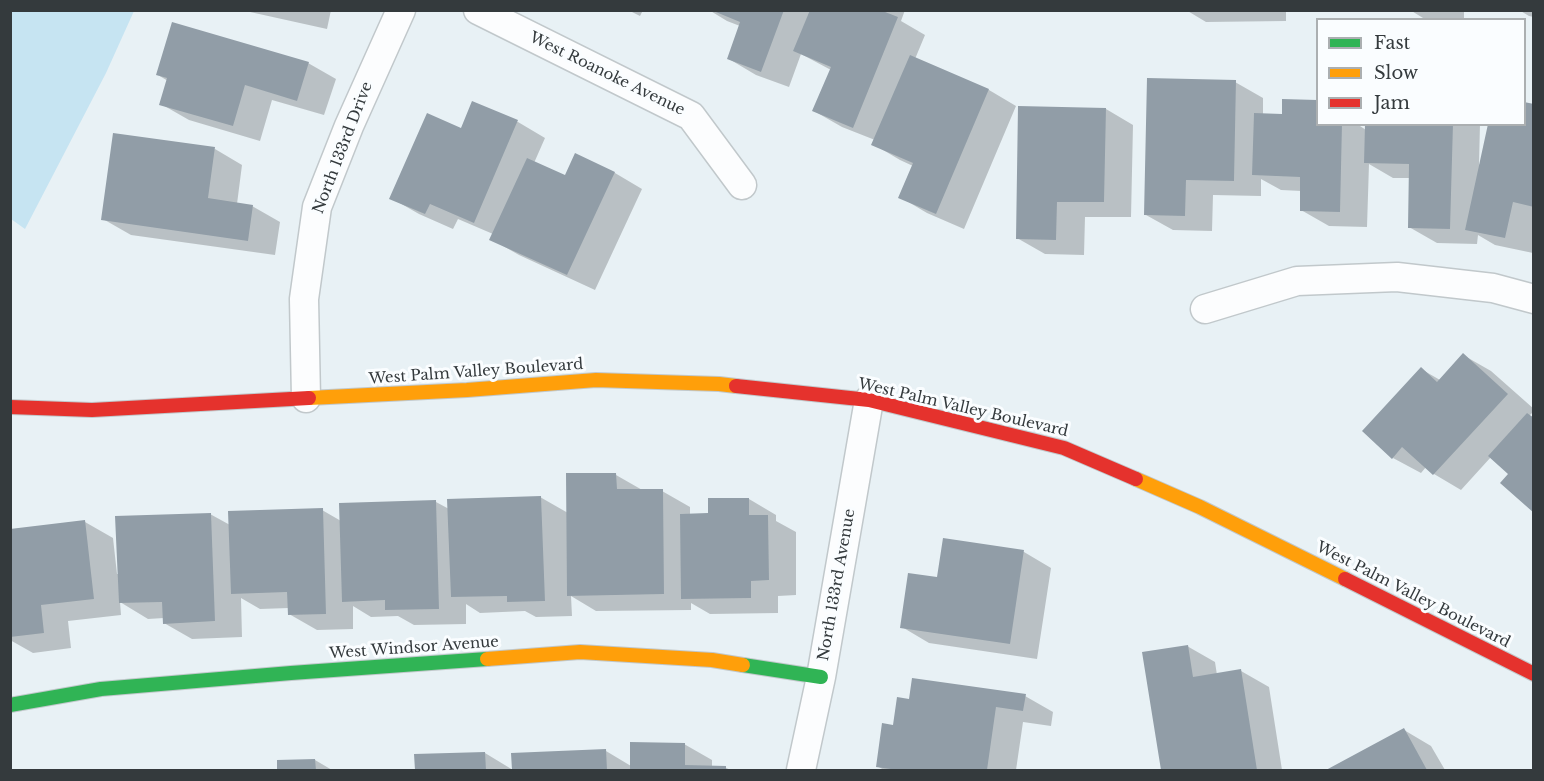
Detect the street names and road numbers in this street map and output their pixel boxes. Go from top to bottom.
street label: West Roanoke Avenue [526,29,688,119]
street label: North 133rd Drive [310,80,376,216]
street label: West Palm Valley Boulevard [368,356,584,388]
street label: West Palm Valley Boulevard [856,375,1070,441]
street label: North 133rd Avenue [815,508,859,662]
street label: West Palm Valley Boulevard [1313,538,1513,652]
street label: West Windsor Avenue [328,633,500,663]

